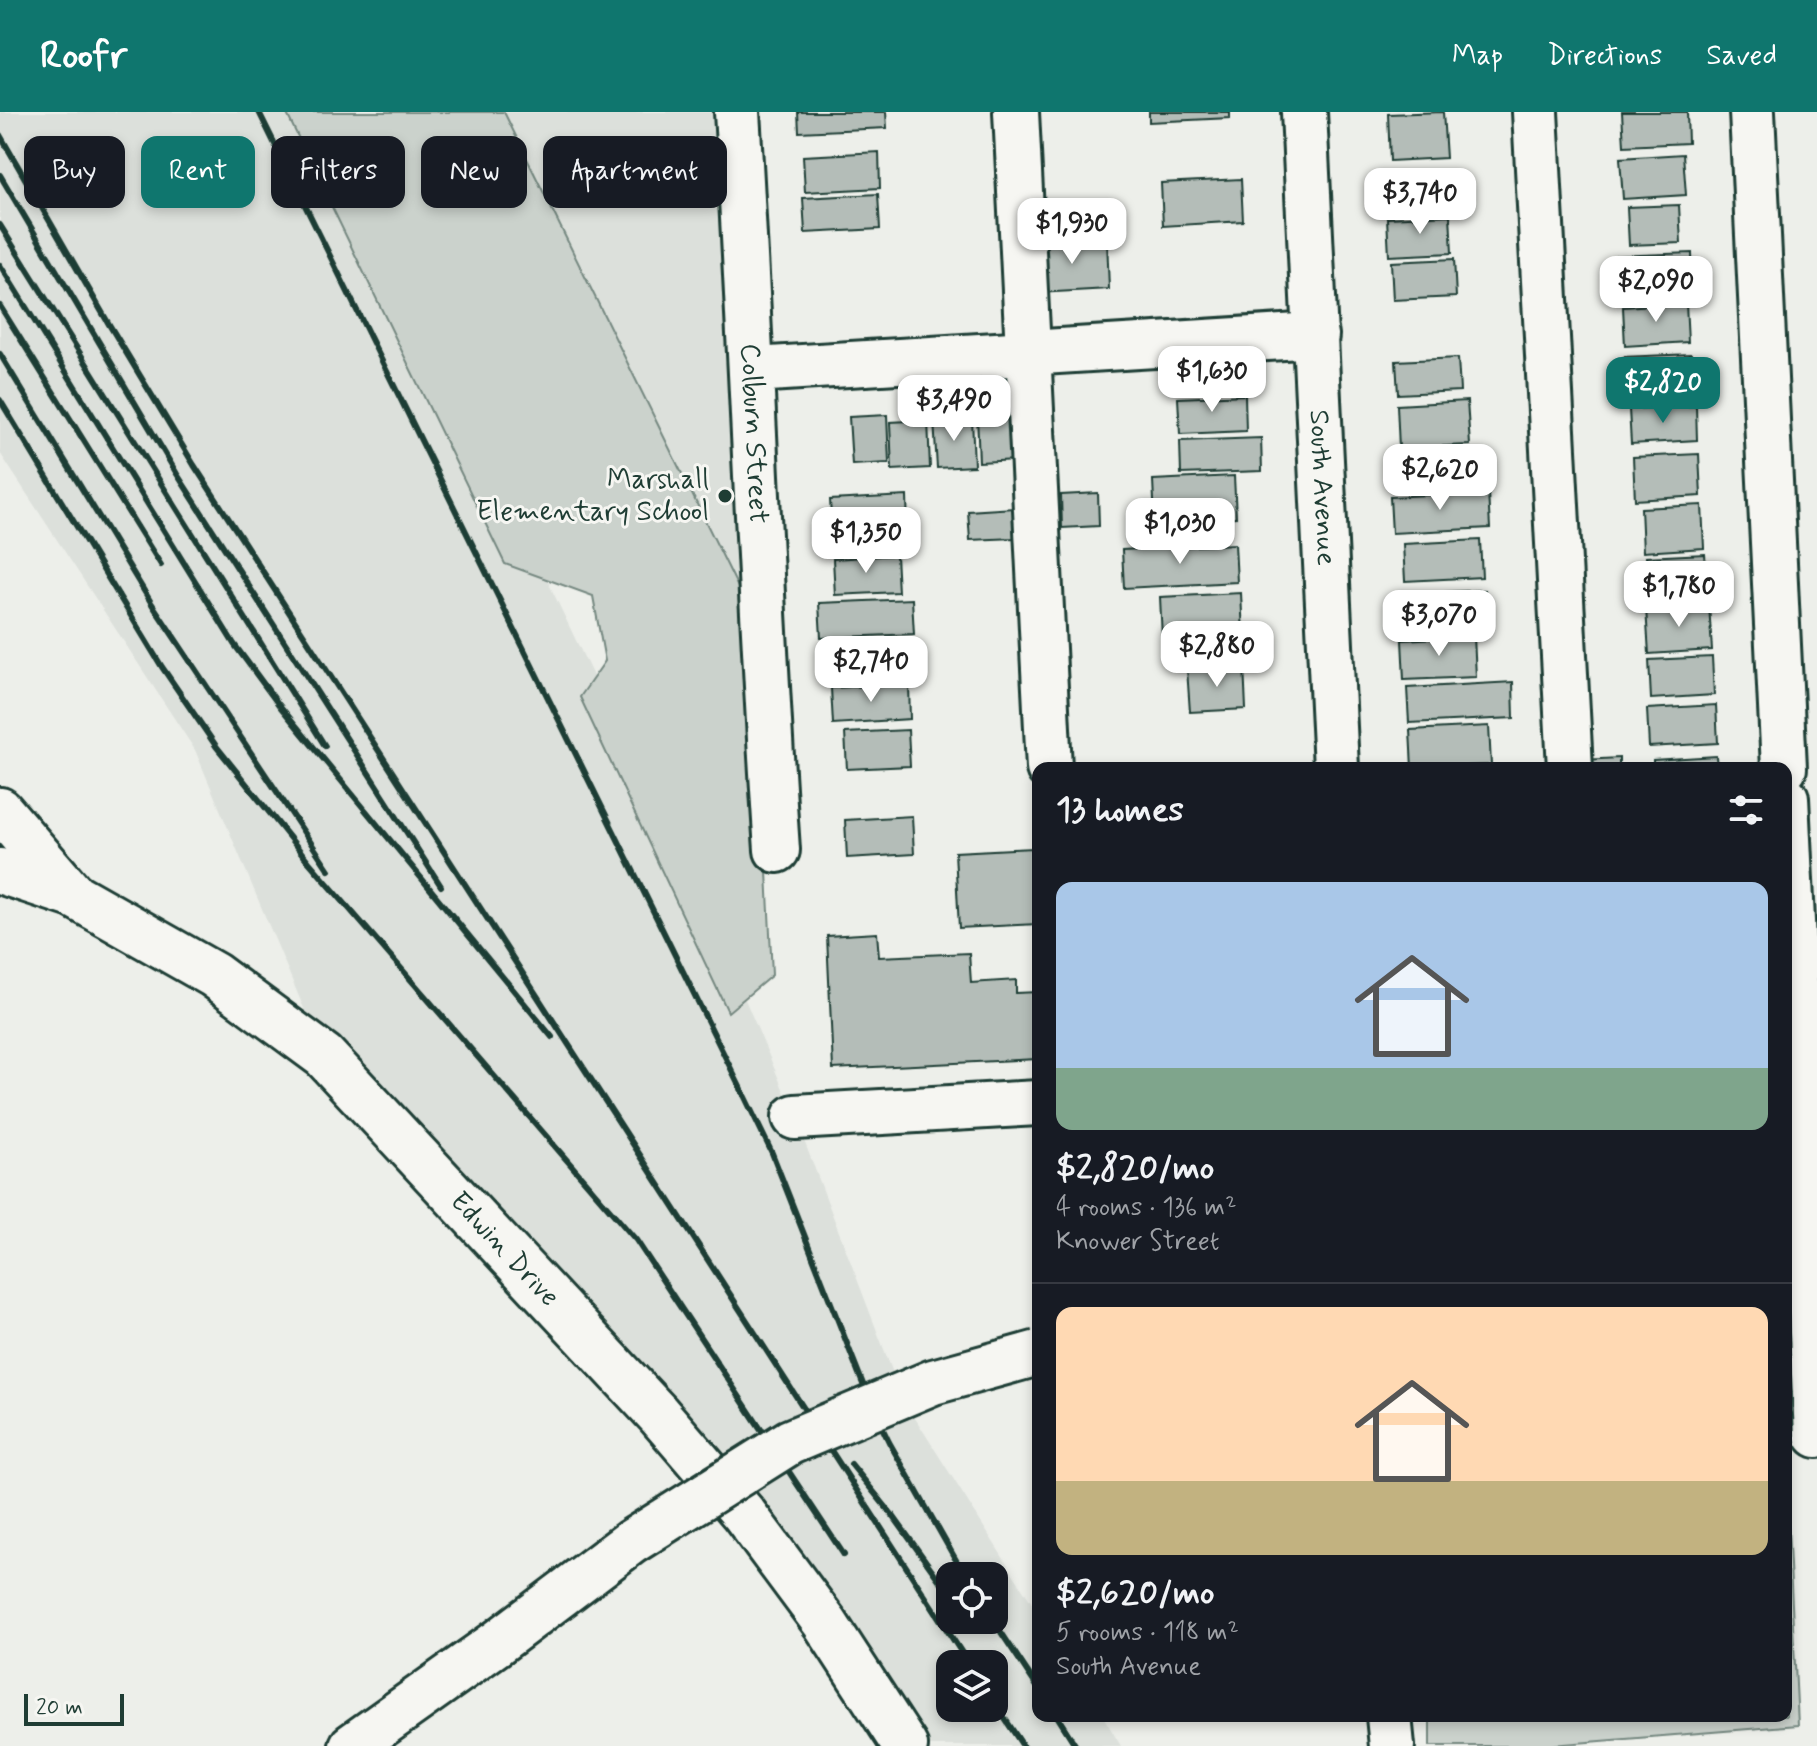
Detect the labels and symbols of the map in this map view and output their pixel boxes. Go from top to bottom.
pin: $3,740 [1355,168,1485,236]
pin: $1,930 [1007,198,1137,266]
pin: $2,090 [1591,256,1721,324]
street label: Colburn Street [731,343,777,525]
pin: $1,630 [1147,346,1277,414]
pin: $2,820 [1598,357,1728,425]
pin: $3,490 [889,375,1019,443]
street label: South Avenue [1300,409,1345,566]
pin: $2,620 [1375,444,1505,512]
place label: Marshall Elementary School [476,462,709,531]
marker: Marshall Elementary School [716,487,734,505]
pin: $1,030 [1115,498,1245,566]
pin: $1,350 [801,507,931,575]
pin: $1,780 [1614,561,1744,629]
pin: $3,070 [1374,590,1504,658]
pin: $2,880 [1152,621,1282,689]
pin: $2,740 [806,636,936,704]
street label: Edwin Drive [441,1184,567,1315]
scale bar [24,1690,124,1726]

